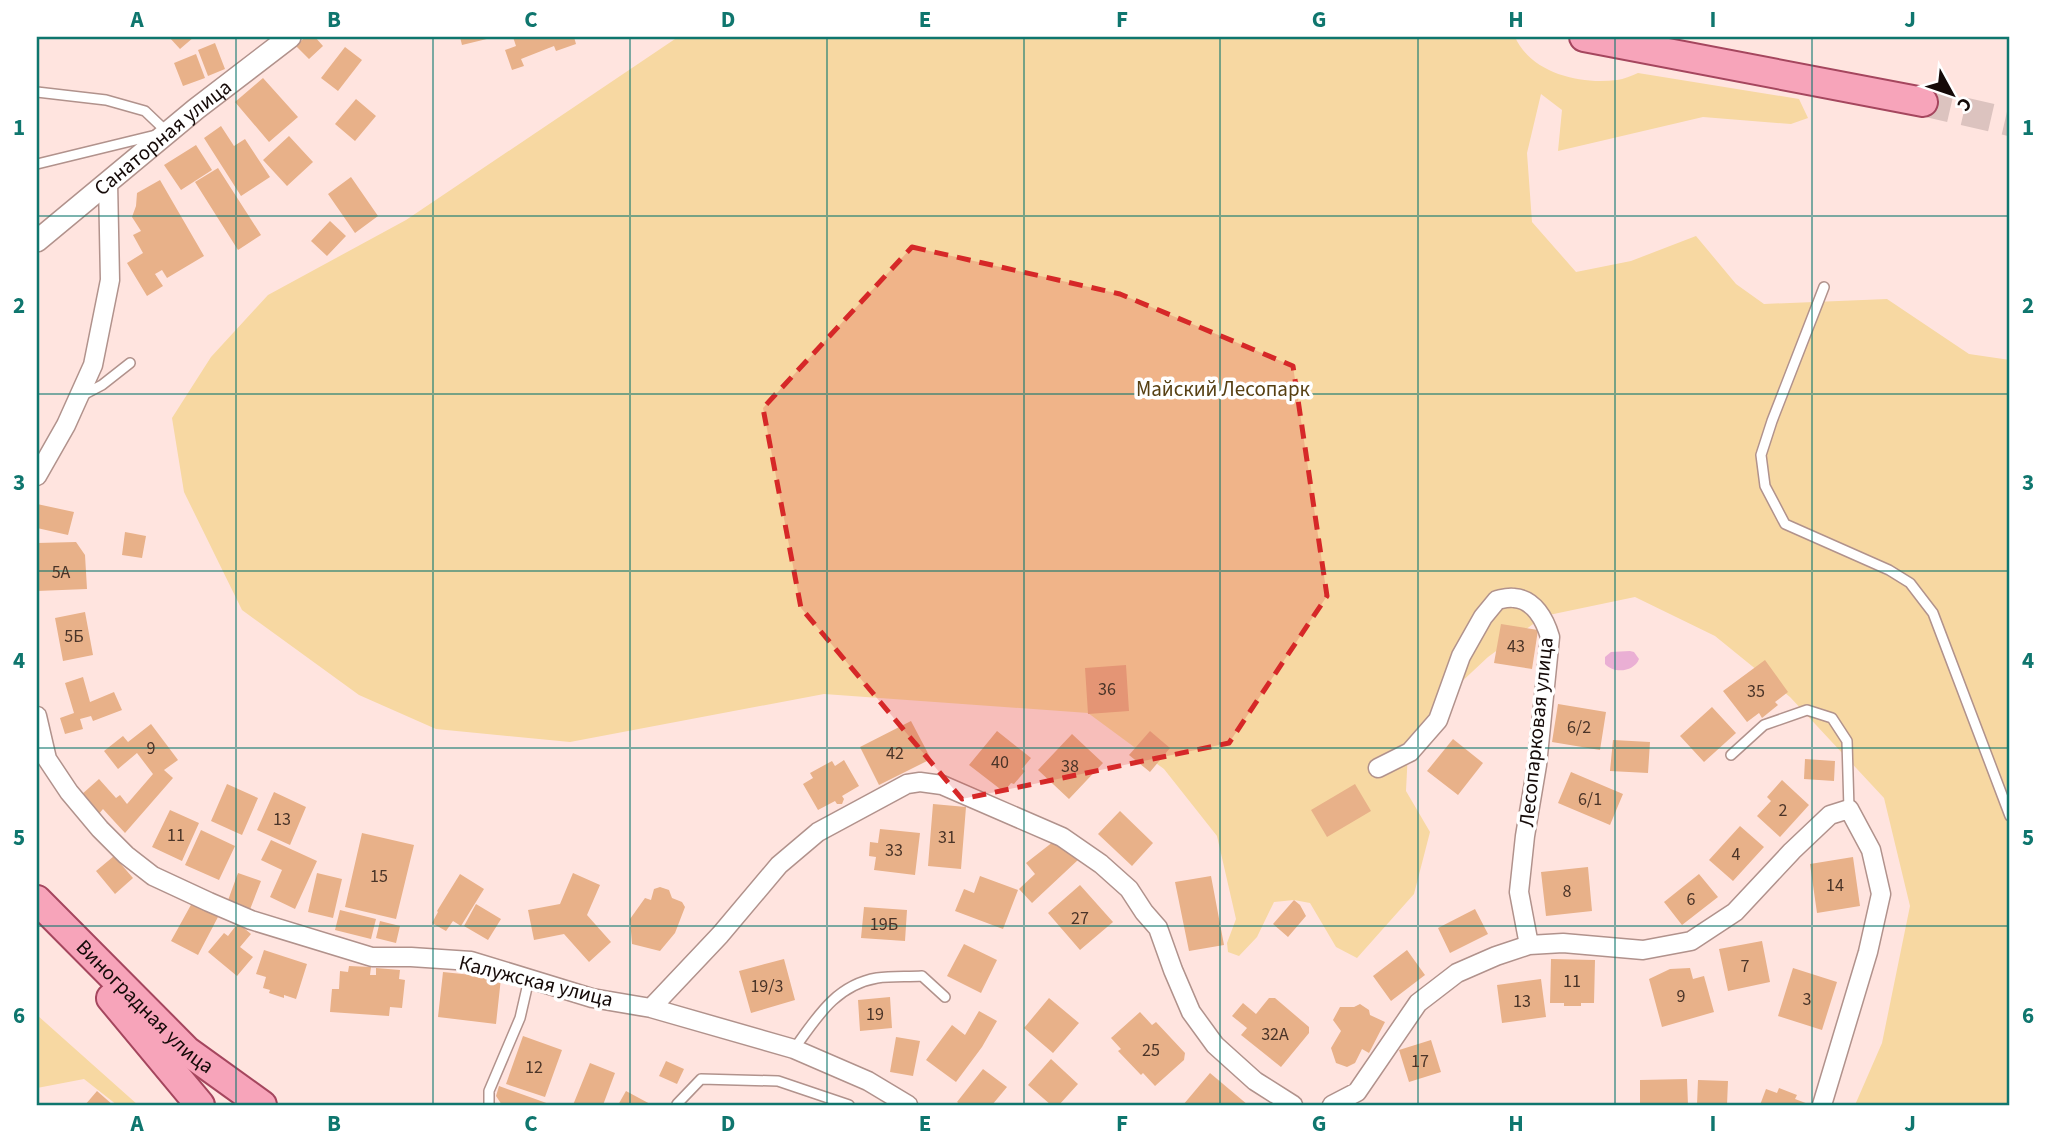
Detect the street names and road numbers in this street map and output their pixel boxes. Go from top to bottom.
street label: Санаторная улица [88,72,238,203]
street label: Лесопарковая улица [1511,636,1561,828]
street label: Виноградная улица [69,933,220,1081]
street label: Калужская улица [456,947,616,1015]

